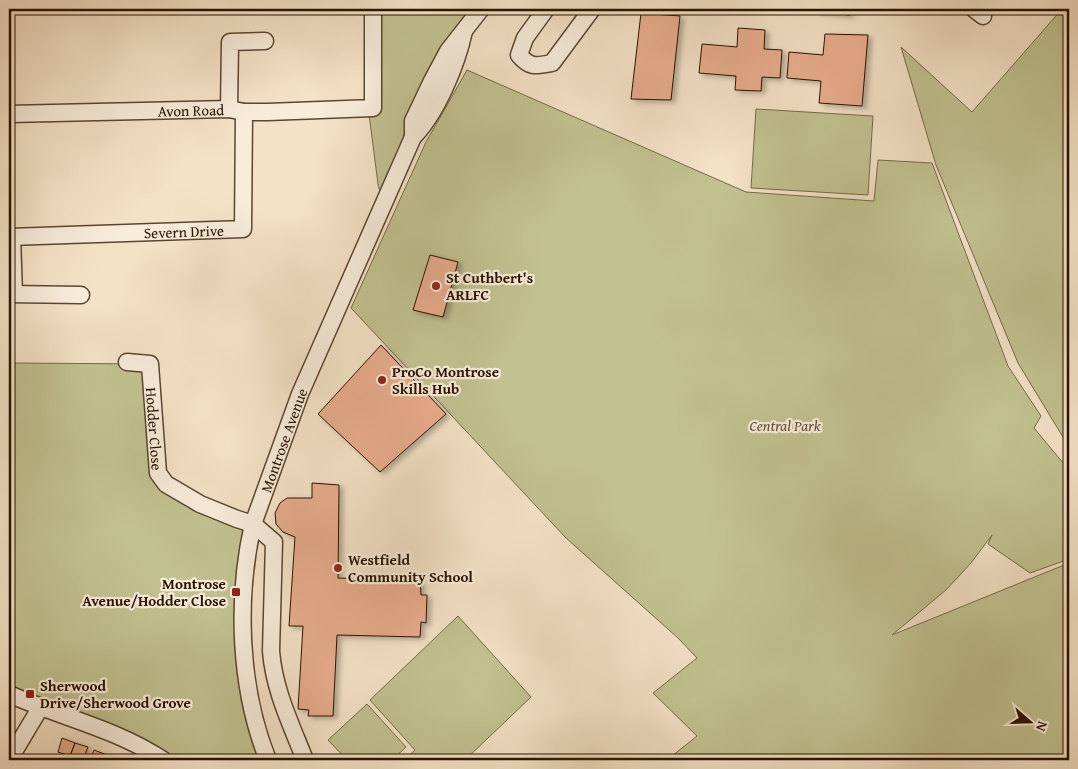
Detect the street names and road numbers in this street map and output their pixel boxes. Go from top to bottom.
street label: Avon Road [158,99,224,121]
street label: Severn Drive [143,219,224,243]
street label: Montrose Avenue [255,384,312,495]
street label: Hodder Close [141,386,168,471]

